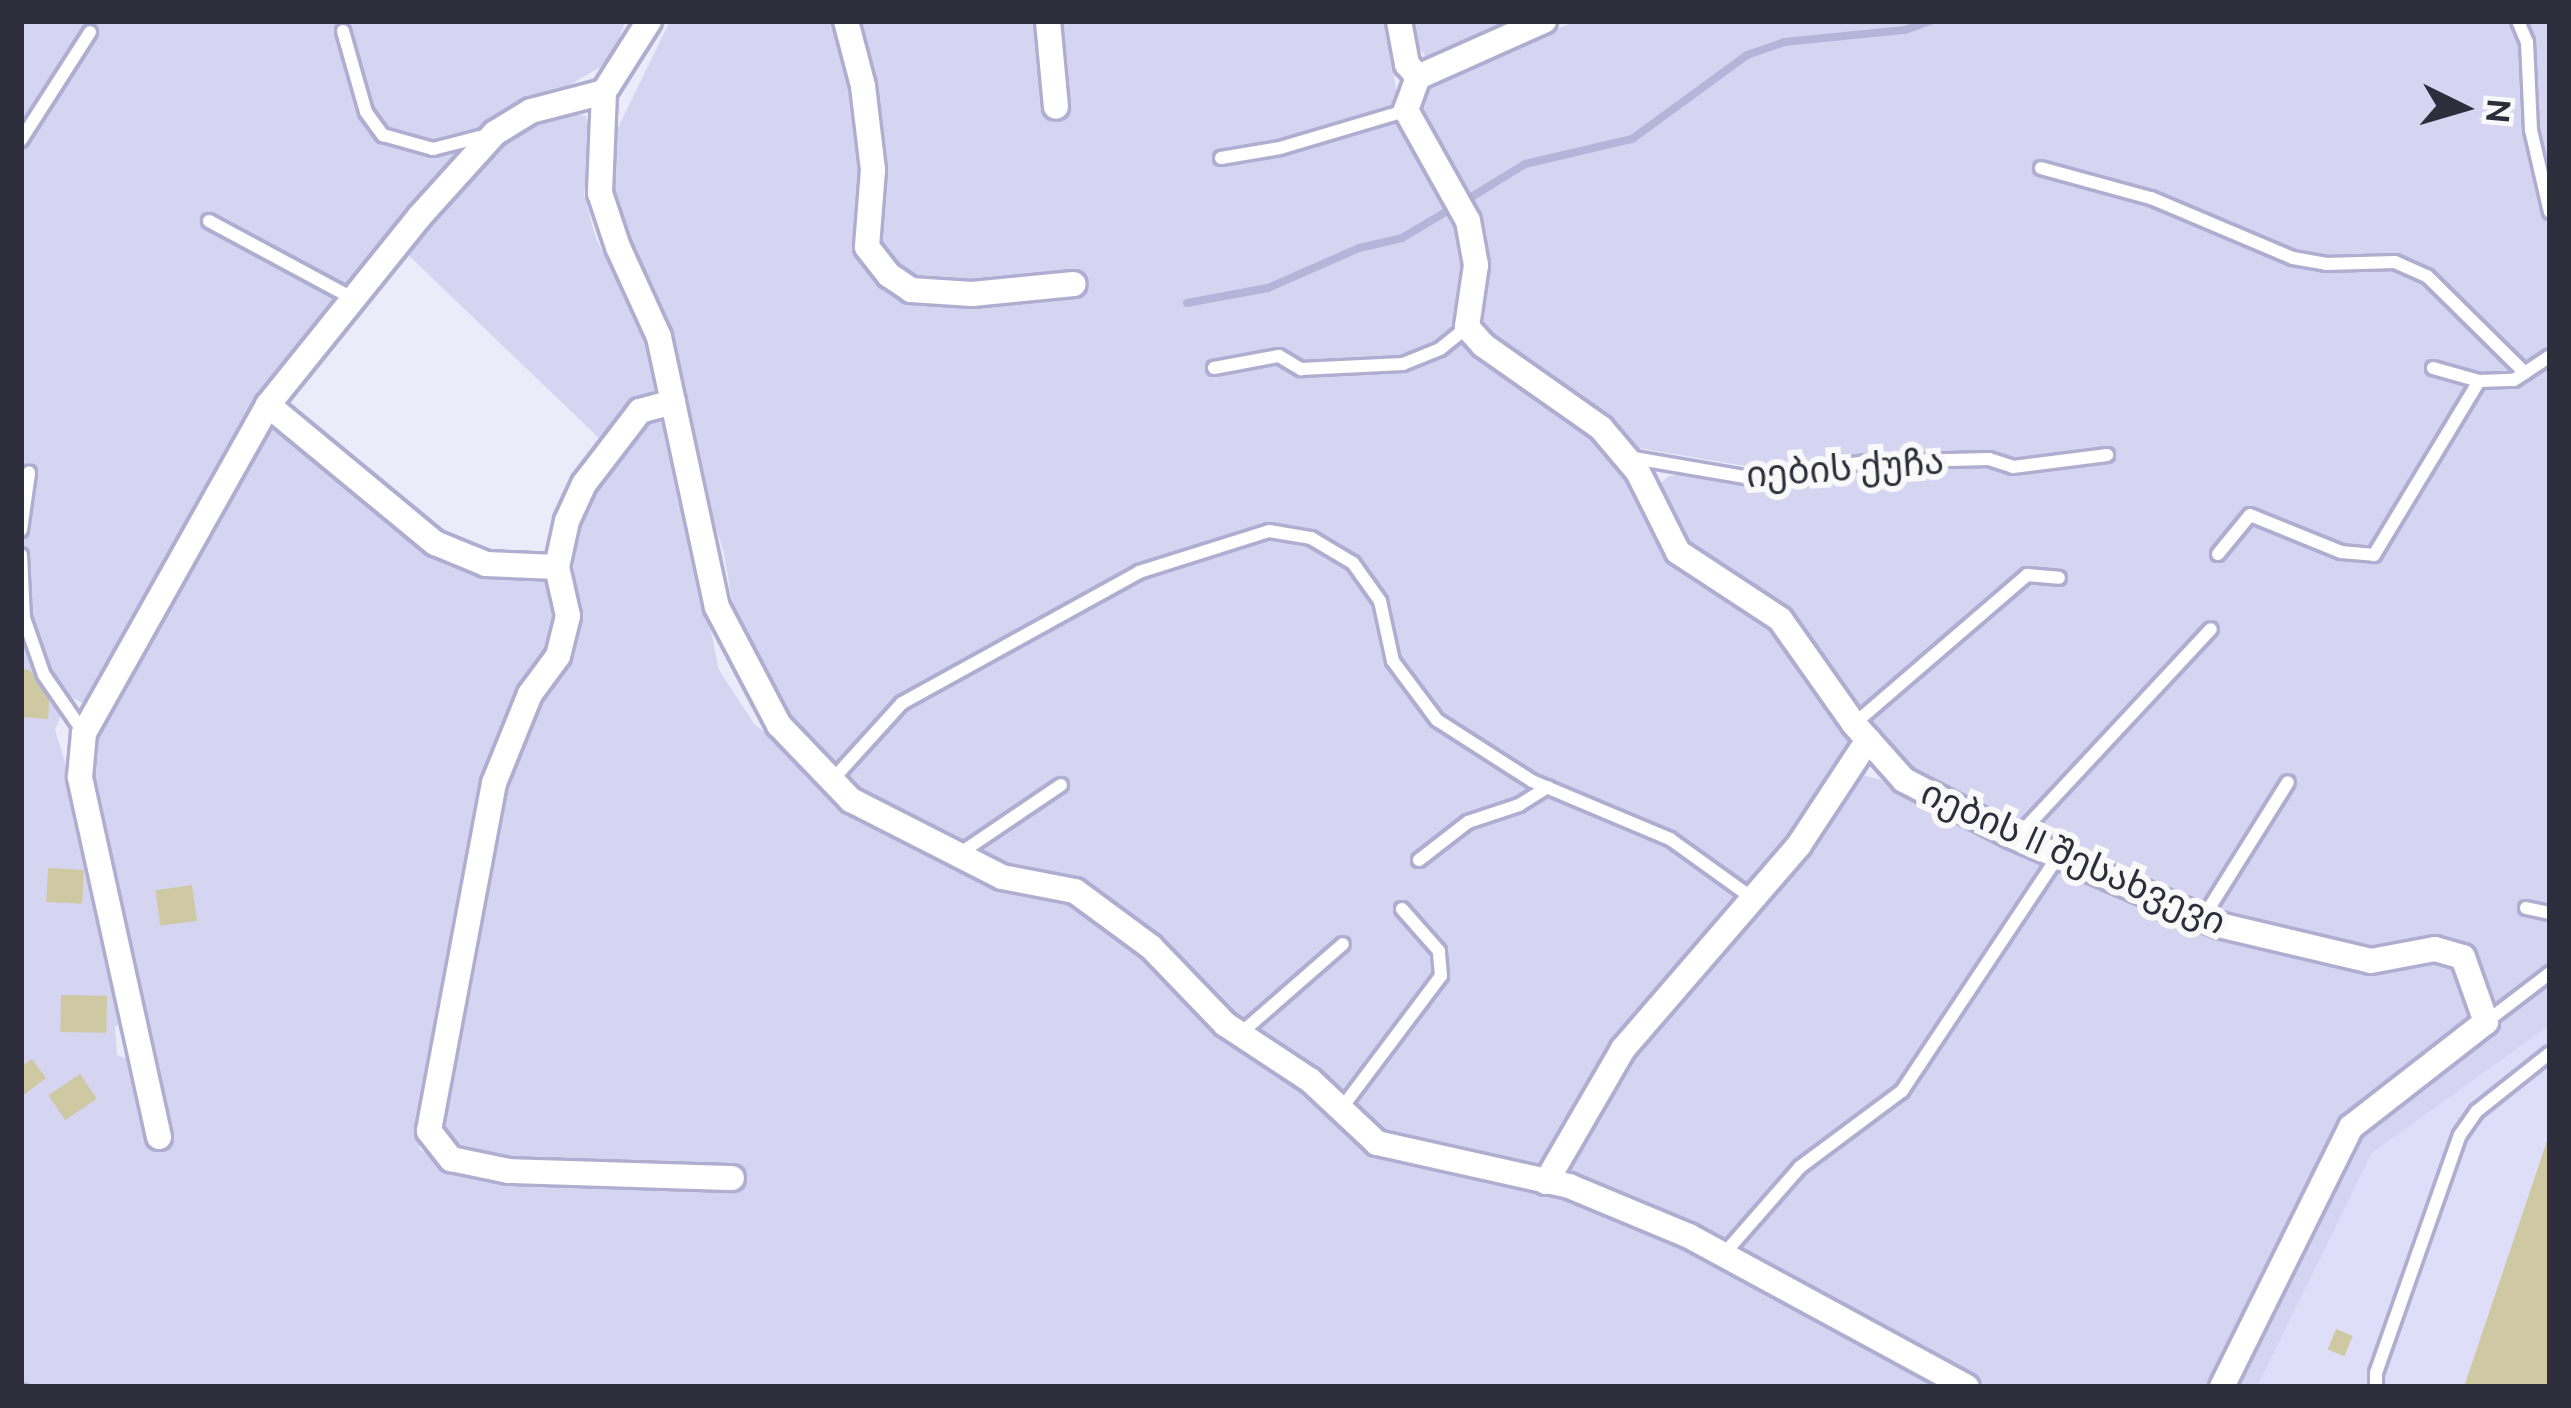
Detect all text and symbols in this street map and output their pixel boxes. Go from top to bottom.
north arrow [2403,48,2523,168]
text: N [2480,97,2519,125]
street label: იების ქუჩა [1745,439,1945,495]
street label: იების II შესახვევი [1915,769,2233,943]

